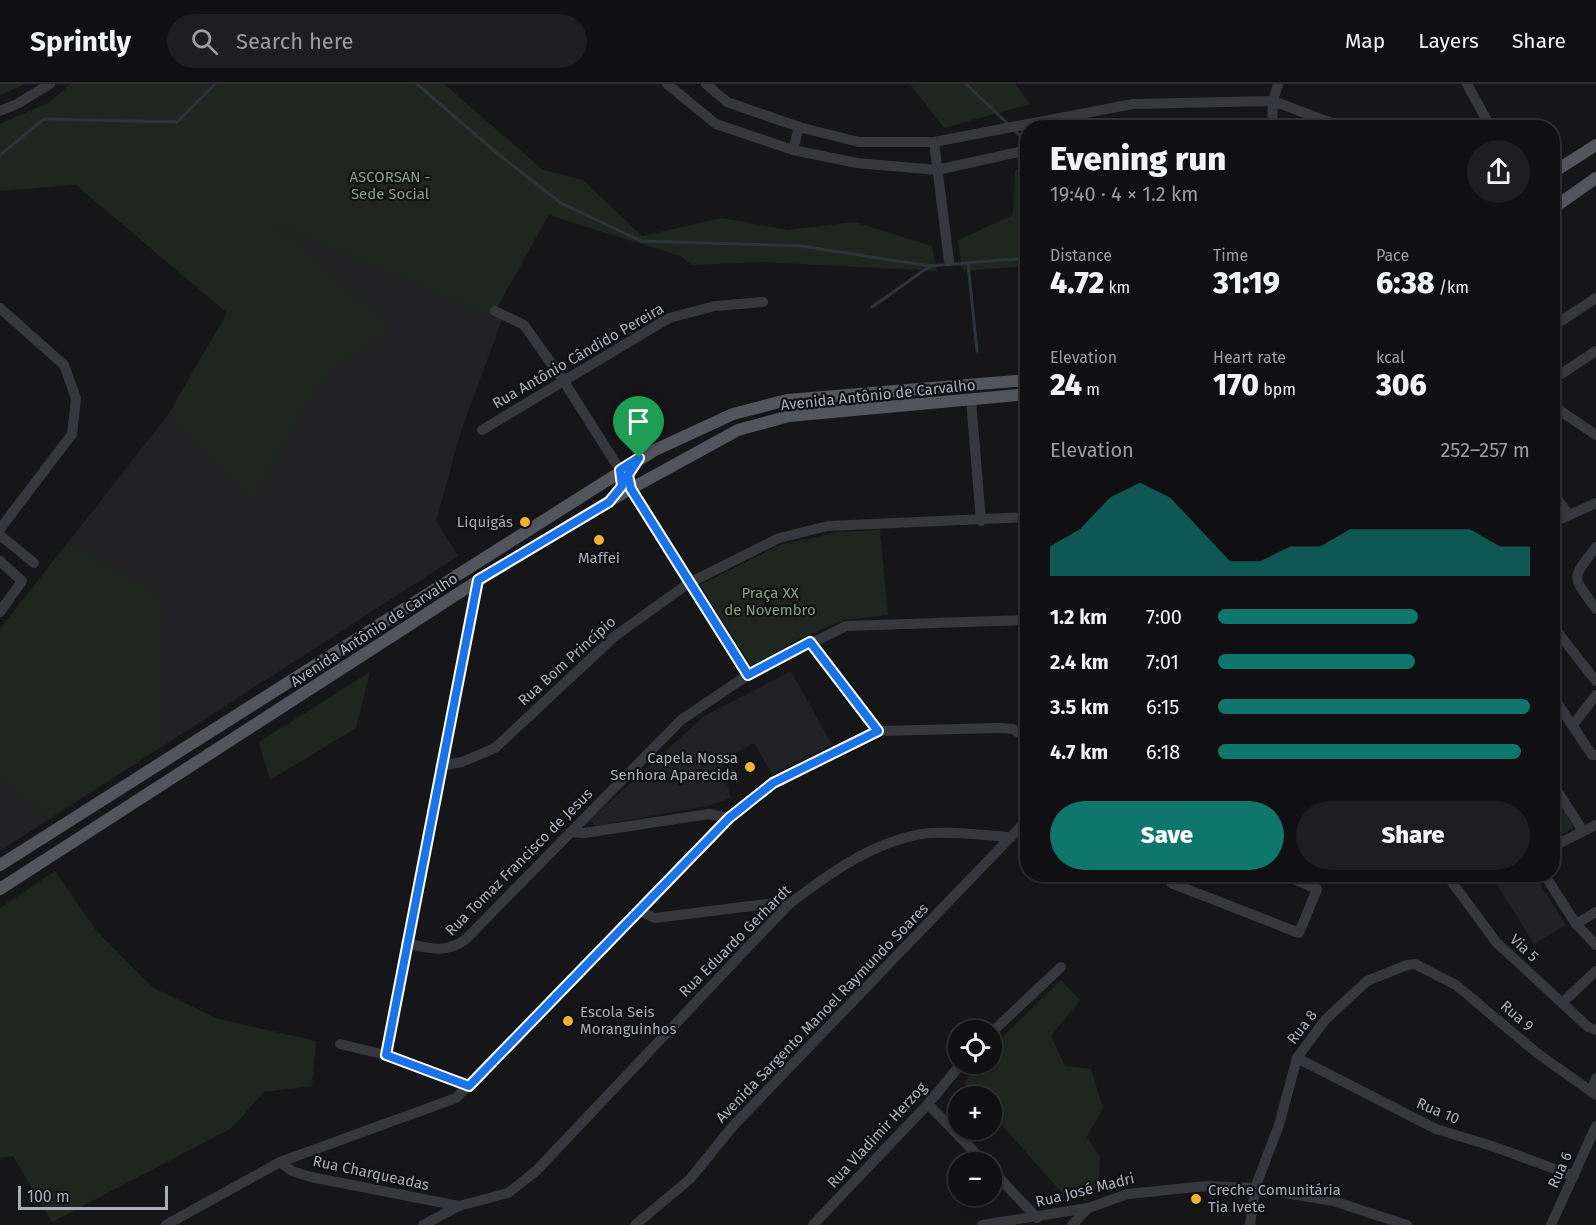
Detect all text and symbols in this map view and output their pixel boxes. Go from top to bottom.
search box [167,14,587,68]
text: Sprintly [30,25,131,58]
icon: search [188,25,221,58]
text: Search here [236,28,354,55]
text: Map [1345,28,1385,54]
text: Layers [1418,28,1479,54]
text: Share [1512,28,1566,54]
text: Evening run [1050,139,1226,179]
button: share [1467,140,1530,203]
park label: ASCORSAN - Sede Social [349,168,431,203]
text: 19:40 · 4 × 1.2 km [1050,182,1198,206]
text: Distance [1050,246,1112,265]
text: Time [1213,246,1248,265]
text: Pace [1376,246,1409,265]
text: 4.72 [1050,265,1104,301]
text: 31:19 [1213,265,1280,301]
text: 6:38 [1376,265,1434,301]
text: km [1104,278,1130,297]
text: /km [1434,278,1469,297]
street label: Rua Antônio Cândido Pereira [489,300,667,412]
text: Elevation [1050,348,1117,367]
text: Heart rate [1213,348,1286,367]
text: kcal [1376,348,1405,367]
text: 24 [1050,367,1082,403]
text: 170 [1213,367,1259,403]
text: 306 [1376,367,1427,403]
street label: Avenida Antônio de Carvalho [780,376,976,414]
text: m [1082,380,1100,399]
text: bpm [1259,380,1296,399]
pin [613,396,664,458]
icon: arrive [622,405,655,438]
text: Elevation [1050,438,1134,462]
text: 252–257 m [1440,438,1530,462]
place label: Liquigás [457,513,513,531]
marker: Liquigás [518,515,532,529]
marker: Maffei [592,533,606,547]
place label: Maffei [578,549,620,567]
street label: Avenida Antônio de Carvalho [287,569,461,691]
park label: Praça XX de Novembro [724,584,816,619]
text: 1.2 km [1050,605,1107,629]
text: 7:00 [1146,605,1182,629]
street label: Rua Bom Princípio [514,612,620,710]
text: 2.4 km [1050,650,1109,674]
text: 7:01 [1146,650,1179,674]
text: 3.5 km [1050,695,1109,719]
text: 6:15 [1146,695,1179,719]
text: 4.7 km [1050,740,1108,764]
text: 6:18 [1146,740,1180,764]
place label: Capela Nossa Senhora Aparecida [610,749,738,784]
marker: Capela Nossa Senhora Aparecida [743,760,757,774]
street label: Rua Tomaz Francisco de Jesus [442,785,596,939]
button: Save [1050,801,1284,870]
button: Share [1296,801,1530,870]
street label: Rua Eduardo Gerhardt [675,881,795,1001]
street label: Avenida Sargento Manoel Raymundo Soares [712,899,932,1127]
street label: Via 5 [1506,930,1542,966]
street label: Rua 9 [1497,997,1537,1035]
place label: Escola Seis Moranguinhos [580,1003,677,1038]
street label: Rua 8 [1283,1006,1321,1048]
marker: Escola Seis Moranguinhos [561,1014,575,1028]
map controls [948,1020,1002,1206]
button: locate [948,1020,1002,1074]
street label: Rua Vladimir Herzog [823,1078,931,1192]
button: + [948,1086,1002,1140]
street label: Rua 10 [1414,1094,1462,1128]
street label: Rua 6 [1544,1149,1576,1191]
street label: Rua Charqueadas [311,1152,431,1194]
button: − [948,1152,1002,1206]
street label: Rua José Madri [1034,1169,1136,1211]
place label: Creche Comunitária Tia Ivete [1208,1181,1341,1216]
scale bar [18,1183,168,1210]
text: 100 m [27,1187,70,1206]
marker: Creche Comunitária Tia Ivete [1189,1192,1203,1206]

